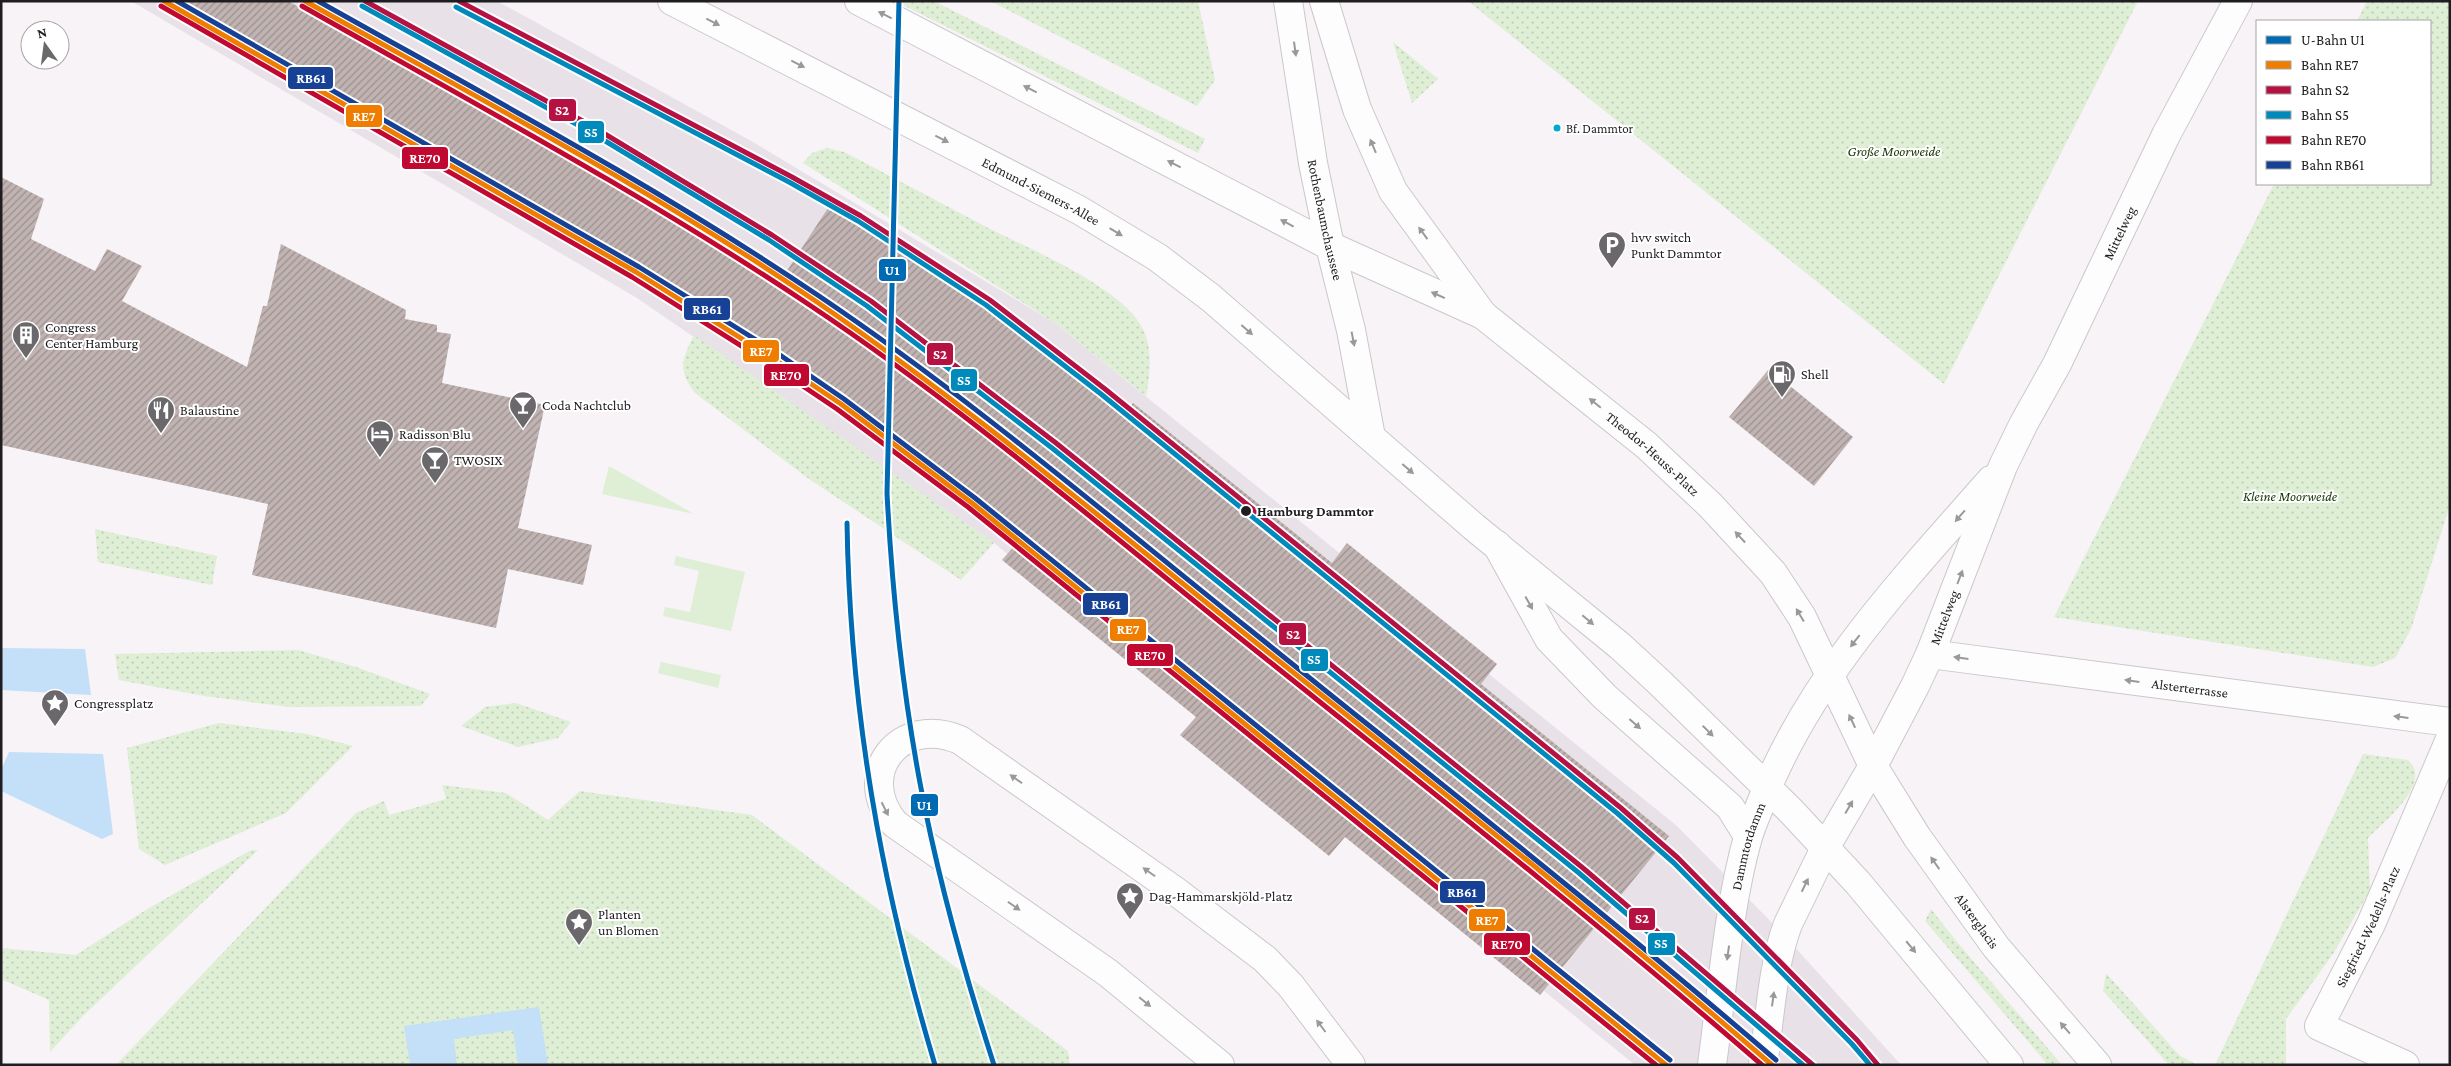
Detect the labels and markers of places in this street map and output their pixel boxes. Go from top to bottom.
place label: Bf. Dammtor [1566,121,1634,136]
marker: Bf. Dammtor [1552,123,1562,133]
place label: hvv switch Punkt Dammtor [1631,229,1722,261]
parking icon: hvv switch Punkt Dammtor [1597,230,1627,269]
place label: Congress Center Hamburg [45,319,138,351]
building icon: Congress Center Hamburg [11,320,41,359]
fuel station icon: Shell [1767,359,1797,398]
place label: Shell [1801,366,1829,382]
bar icon: Coda Nachtclub [508,390,538,429]
restaurant icon: Balaustine [146,395,176,434]
place label: Coda Nachtclub [542,397,631,413]
place label: Balaustine [180,402,239,418]
hotel icon: Radisson Blu [365,419,395,458]
place label: Radisson Blu [399,426,472,442]
bar icon: TWOSIX [420,445,450,484]
place label: TWOSIX [454,452,502,468]
place label: Hamburg Dammtor [1257,503,1374,519]
marker: Hamburg Dammtor [1239,504,1253,518]
place icon: Congressplatz [40,688,70,727]
place label: Congressplatz [74,695,153,711]
place icon: Dag-Hammarskjöld-Platz [1115,881,1145,920]
place label: Dag-Hammarskjöld-Platz [1149,888,1293,905]
place label: Planten un Blomen [598,906,659,938]
place icon: Planten un Blomen [564,907,594,946]

